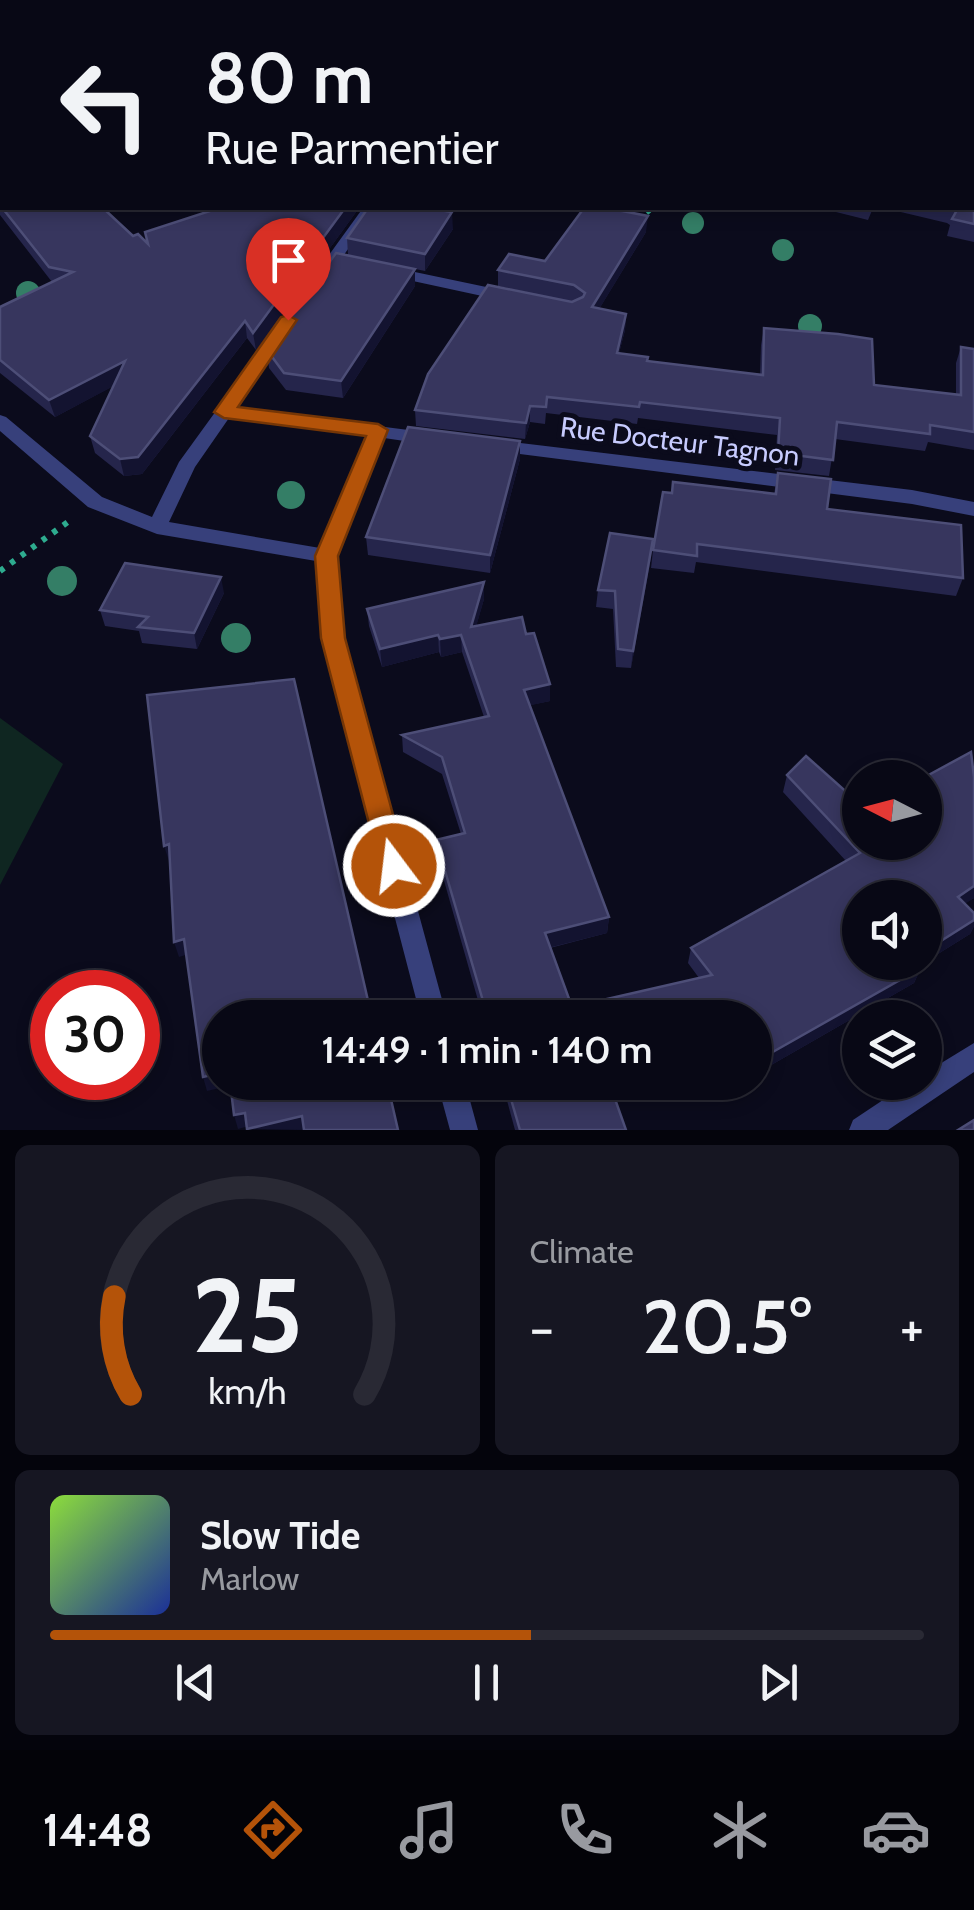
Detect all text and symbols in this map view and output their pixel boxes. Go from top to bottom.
text: 80 m [205,35,373,121]
icon: left [40,40,170,170]
text: Rue Parmentier [205,121,499,175]
pin [246,218,331,321]
icon: arrive [261,233,316,288]
street label: Rue Docteur Tagnon [558,409,802,473]
north arrow [842,760,942,860]
map controls [842,760,942,1100]
position arrow [342,814,446,918]
button: sound [842,880,942,980]
speed limit sign: 30 [30,970,160,1100]
button: layers [842,1000,942,1100]
text: 14:49 · 1 min · 140 m [322,1026,652,1073]
text: Climate [530,1232,634,1271]
text: 25 [192,1252,303,1378]
text: 20.5° [642,1281,812,1372]
text: − [530,1294,554,1361]
text: + [900,1294,924,1361]
text: km/h [208,1370,286,1413]
text: Slow Tide [200,1512,360,1559]
text: Marlow [200,1559,299,1598]
icon: previous [168,1655,223,1710]
icon: pause [459,1655,514,1710]
icon: next [751,1655,806,1710]
icon: directions [238,1795,308,1865]
icon: music [394,1795,464,1865]
icon: phone [550,1795,620,1865]
icon: climate [705,1795,775,1865]
icon: car [861,1795,931,1865]
text: 14:48 [43,1803,153,1857]

